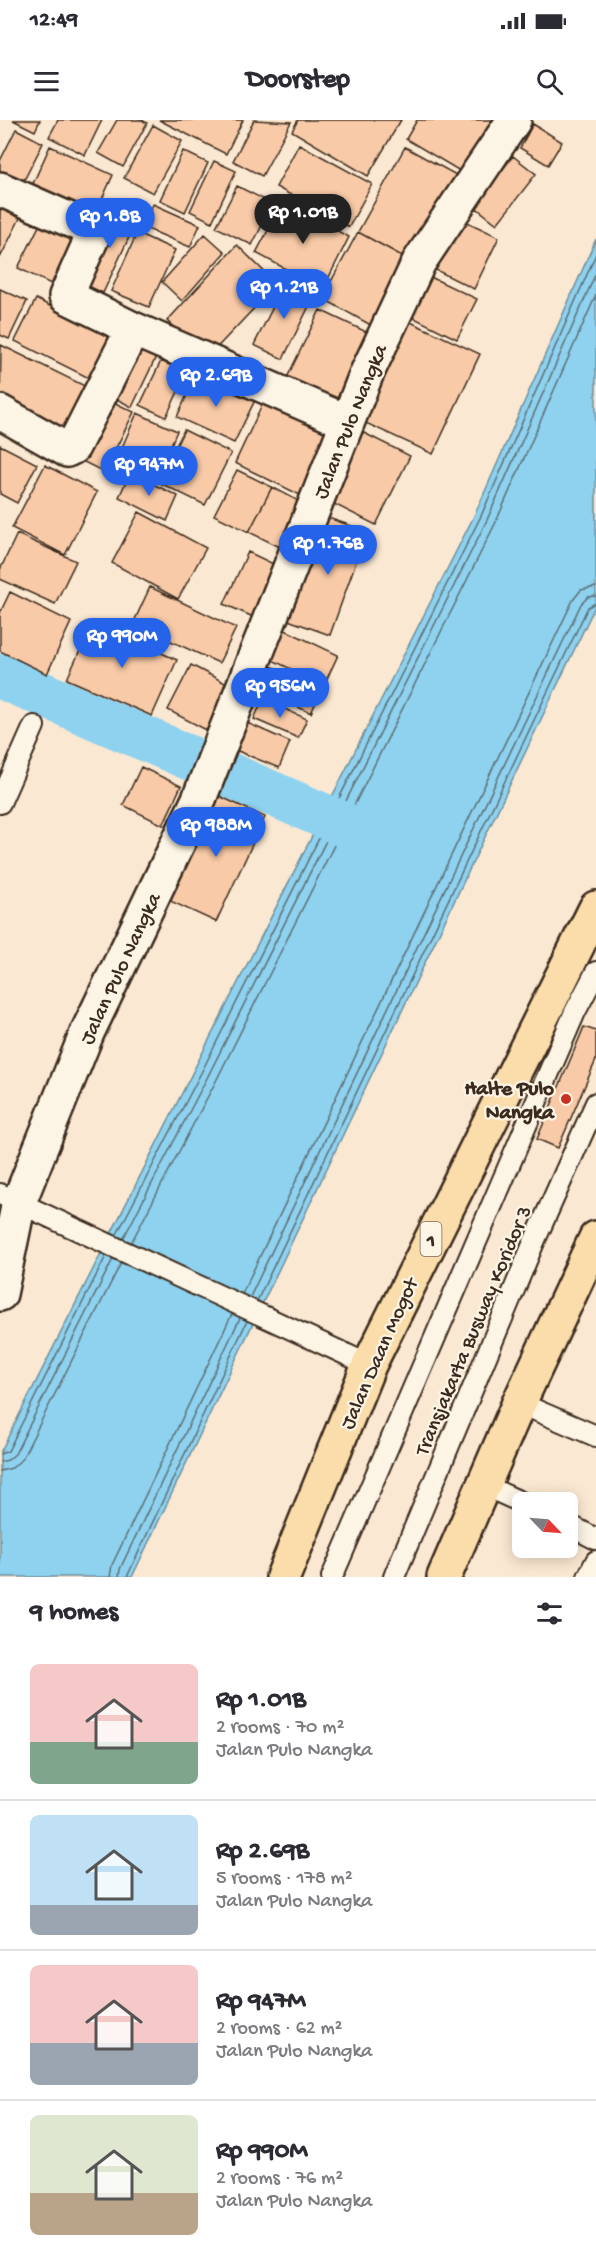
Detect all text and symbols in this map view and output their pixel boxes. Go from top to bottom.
text: 12:49 [30,8,78,34]
icon: menu [30,65,63,98]
text: Doorstep [246,65,350,97]
icon: search [533,65,566,98]
pin: Rp 1.01B [241,194,365,245]
pin: Rp 1.8B [55,198,165,249]
text: Rp 1.01B [268,202,338,225]
text: Rp 1.8B [80,206,140,229]
pin: Rp 1.21B [222,269,346,320]
text: Rp 1.21B [250,277,318,300]
street label: Jalan Pulo Nangka [310,340,395,503]
pin: Rp 2.69B [154,357,278,408]
text: Rp 2.69B [180,365,252,388]
pin: Rp 947M [94,446,204,497]
text: Rp 947M [115,454,183,477]
pin: Rp 1.76B [266,525,390,576]
text: Rp 1.76B [293,533,363,556]
pin: Rp 990M [67,618,177,669]
text: Rp 990M [87,626,157,649]
pin: Rp 956M [225,668,335,719]
text: Rp 956M [245,676,315,699]
pin: Rp 988M [161,807,271,858]
text: Rp 988M [181,815,251,838]
street label: Jalan Pulo Nangka [76,889,169,1049]
place label: Halte Pulo Nangka [464,1078,555,1127]
marker: Halte Pulo Nangka [559,1092,573,1106]
street label: Transjakarta Busway Koridor 3 [411,1203,539,1461]
road number: 1 [420,1222,442,1256]
street label: Jalan Daan Mogot [337,1273,427,1434]
north arrow [512,1492,578,1558]
map controls [512,1492,578,1558]
icon: filters [533,1597,566,1630]
text: 9 homes [30,1598,118,1629]
text: Rp 1.01B [216,1686,306,1717]
icon: home [78,1688,150,1760]
text: 2 rooms · 70 m² [216,1717,344,1740]
text: Jalan Pulo Nangka [216,1740,372,1763]
text: Rp 2.69B [216,1837,309,1868]
icon: home [78,1839,150,1911]
text: 5 rooms · 178 m² [216,1868,353,1891]
text: Jalan Pulo Nangka [216,1891,372,1914]
text: Rp 947M [216,1987,305,2018]
icon: home [78,1989,150,2061]
text: 2 rooms · 62 m² [216,2018,343,2041]
text: Jalan Pulo Nangka [216,2041,372,2064]
text: Rp 990M [216,2137,307,2168]
icon: home [78,2139,150,2211]
text: 2 rooms · 76 m² [216,2168,343,2191]
text: Jalan Pulo Nangka [216,2191,372,2214]

